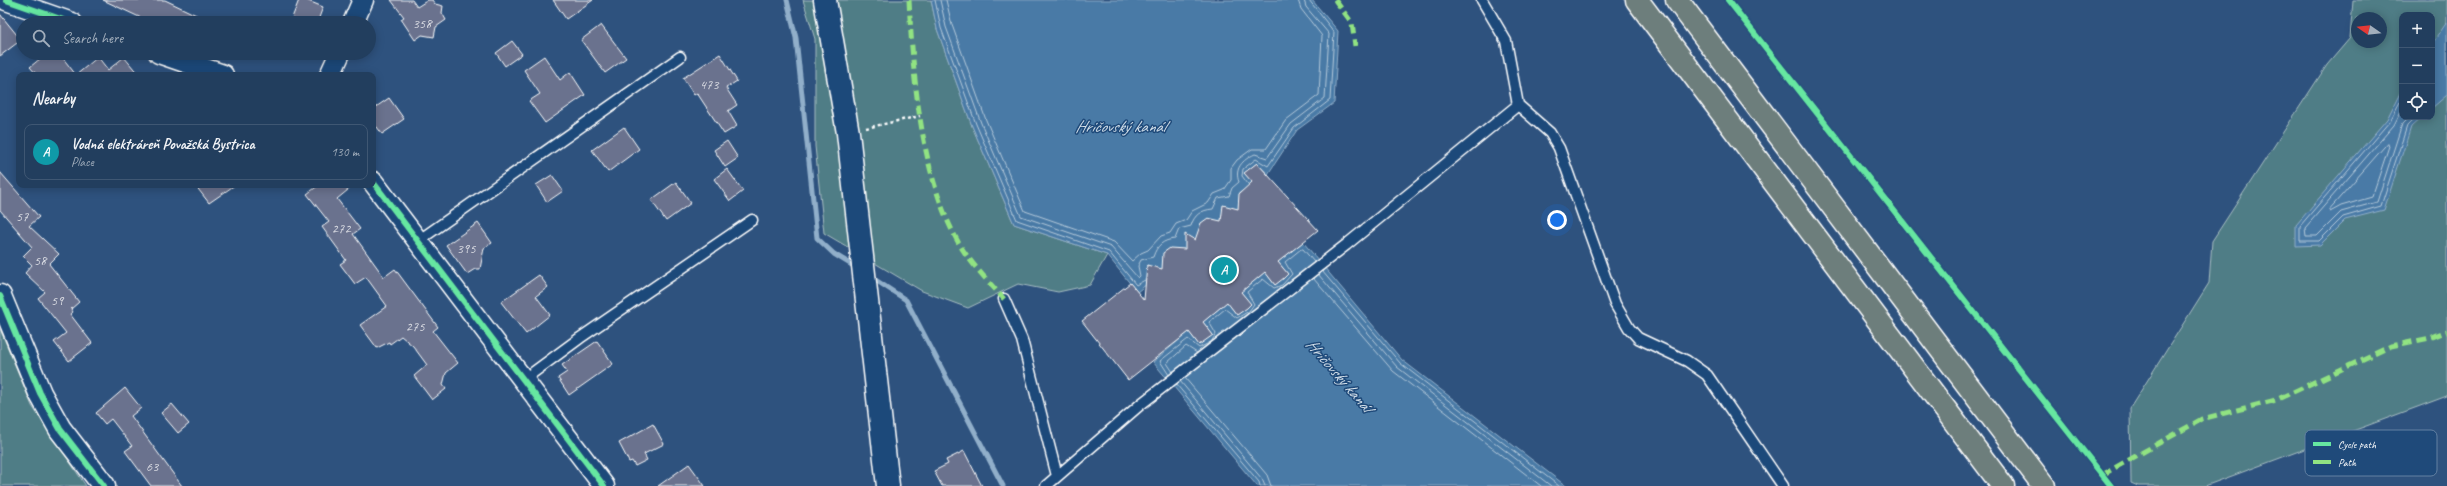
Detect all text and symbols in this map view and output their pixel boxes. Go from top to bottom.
north arrow [2351,12,2387,48]
map controls [2399,12,2435,120]
button: + [2399,12,2435,48]
house number: 358 [413,15,433,32]
search box [16,16,376,60]
icon: search [30,27,52,49]
text: Search here [62,29,123,48]
button: − [2399,48,2435,84]
house number: 473 [700,76,720,93]
button: locate [2399,84,2435,120]
text: Nearby [32,88,75,109]
water label: Hričovský kanál [1075,116,1171,137]
text: Vodná elektráreň Považská Bystrica [71,135,255,154]
text: A [43,144,49,160]
text: 130 m [331,144,359,160]
text: Place [71,154,94,170]
house number: 57 [16,208,29,225]
your location [1547,210,1567,230]
house number: 272 [332,220,352,237]
house number: 395 [457,240,476,257]
house number: 58 [34,252,48,269]
pin: A [1211,255,1237,285]
house number: 59 [51,292,65,309]
house number: 275 [406,318,425,335]
water label: Hričovský kanál [1301,334,1381,421]
legend [2305,430,2437,476]
text: Cycle path [2338,437,2377,451]
text: Path [2338,455,2357,469]
house number: 63 [146,458,160,475]

